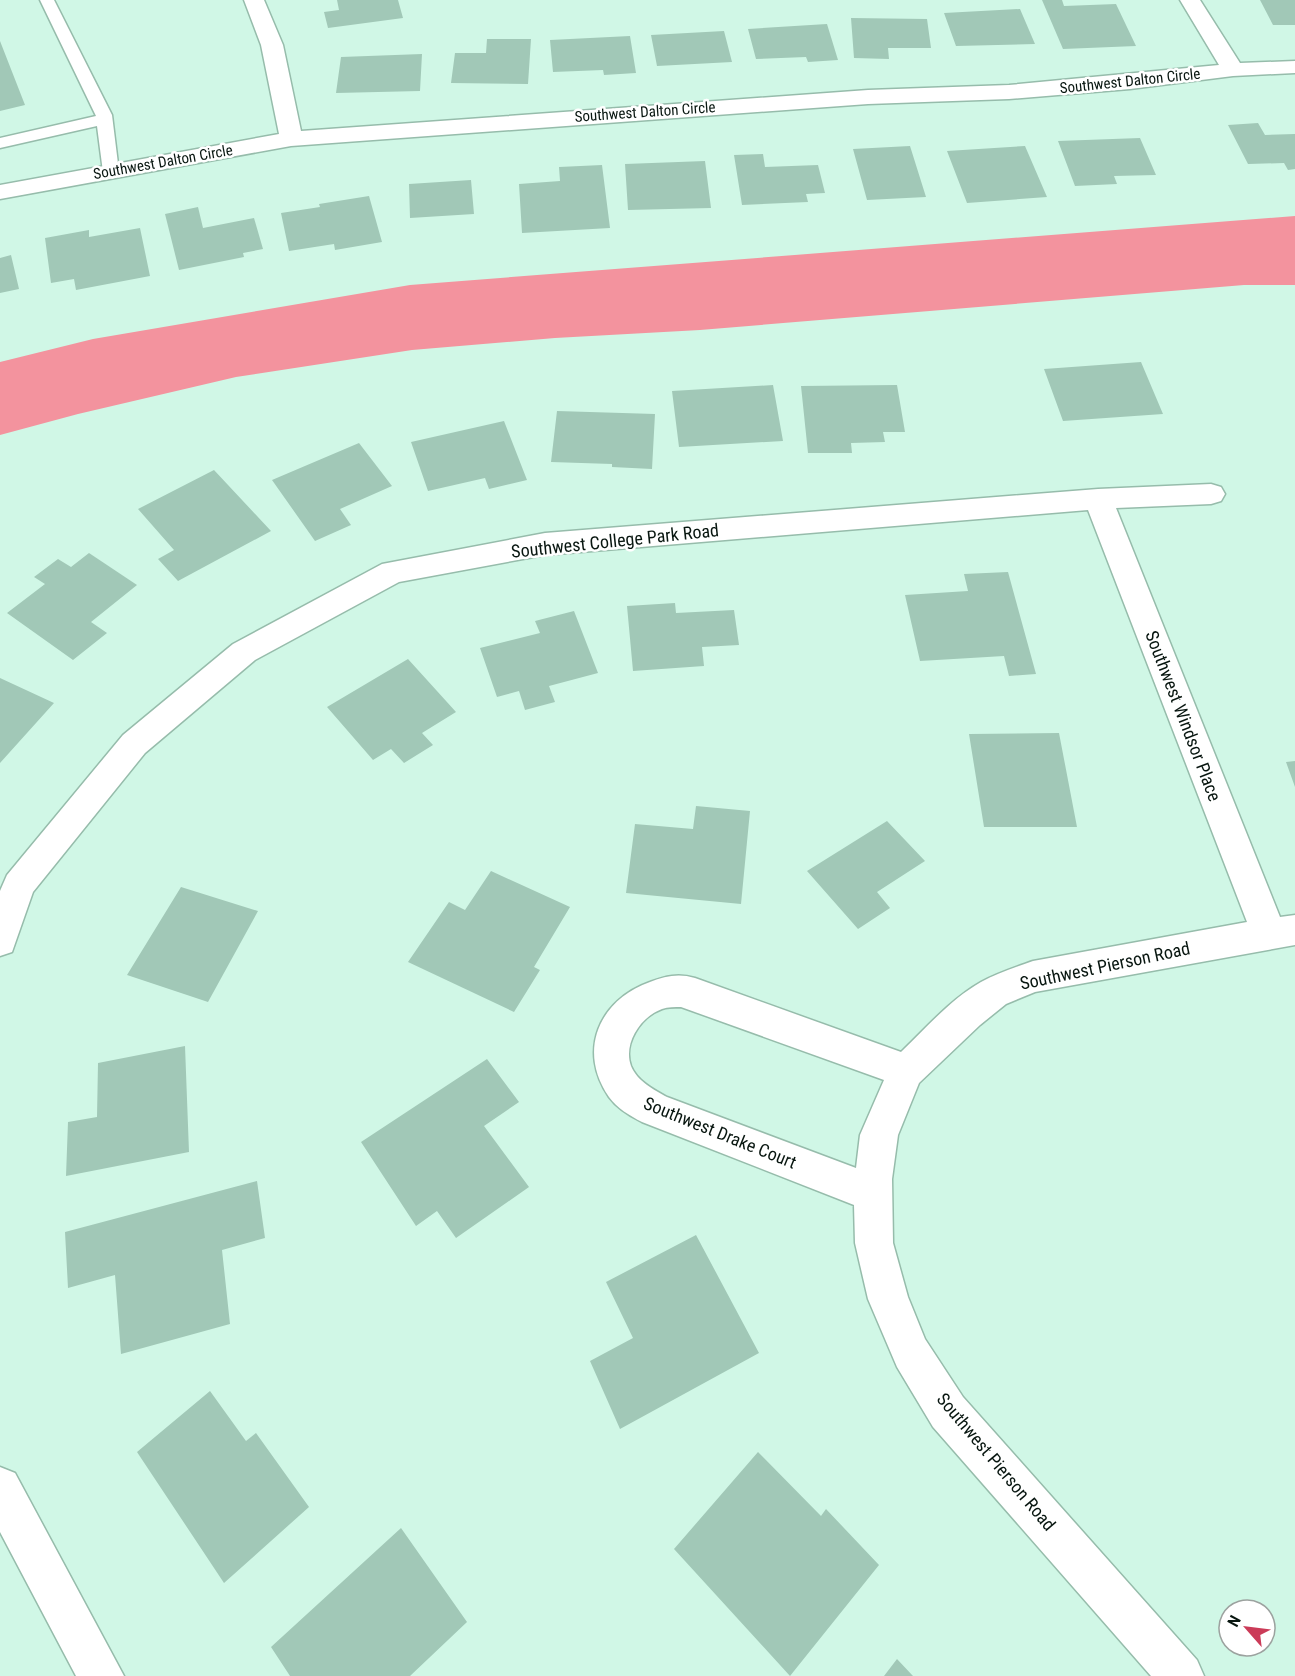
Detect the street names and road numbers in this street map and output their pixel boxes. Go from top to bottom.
street label: Southwest Dalton Circle [1059,65,1201,97]
street label: Southwest Dalton Circle [574,98,716,126]
street label: Southwest Dalton Circle [92,141,234,183]
street label: Southwest College Park Road [510,519,720,562]
street label: Southwest Windsor Place [1141,628,1226,804]
street label: Southwest Pierson Road [1018,937,1192,994]
street label: Southwest Drake Court [641,1092,800,1173]
street label: Southwest Pierson Road [933,1389,1060,1535]

